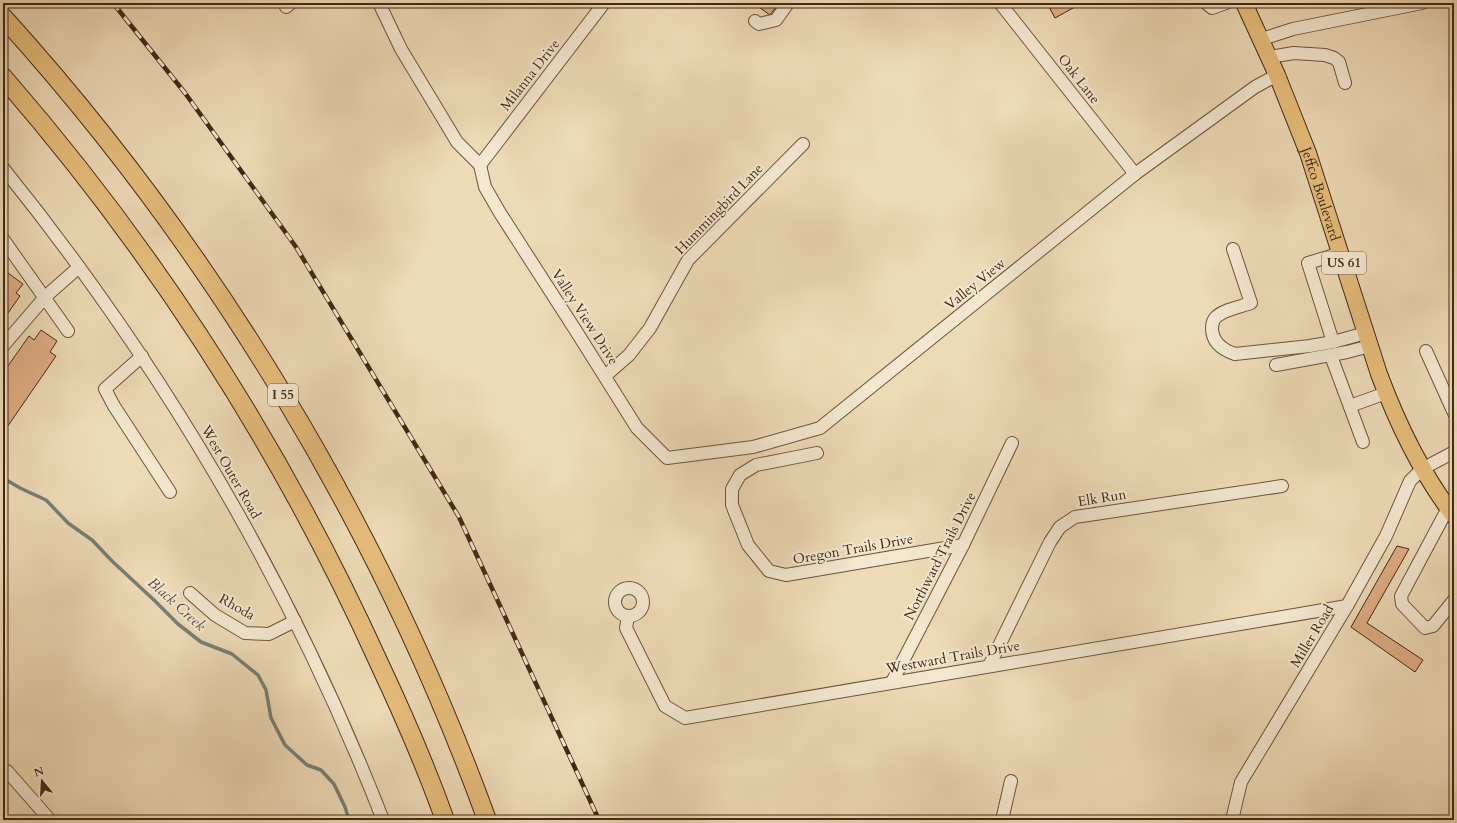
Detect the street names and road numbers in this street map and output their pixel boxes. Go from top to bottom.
street label: Milanna Drive [496,35,564,115]
street label: Oak Lane [1054,50,1104,108]
street label: Jeffco Boulevard [1296,142,1345,244]
street label: Hummingbird Lane [671,159,767,259]
road number: US 61 [1322,252,1366,274]
street label: Valley View [941,253,1010,314]
street label: Valley View Drive [547,266,623,368]
road number: I 55 [268,384,298,406]
street label: West Outer Road [196,421,266,523]
street label: Elk Run [1076,485,1128,511]
street label: Northward Trails Drive [899,489,981,623]
street label: Oregon Trails Drive [791,529,915,569]
street label: Rhoda [216,589,258,625]
street label: Miller Road [1286,601,1339,671]
street label: Westward Trails Drive [884,636,1021,678]

